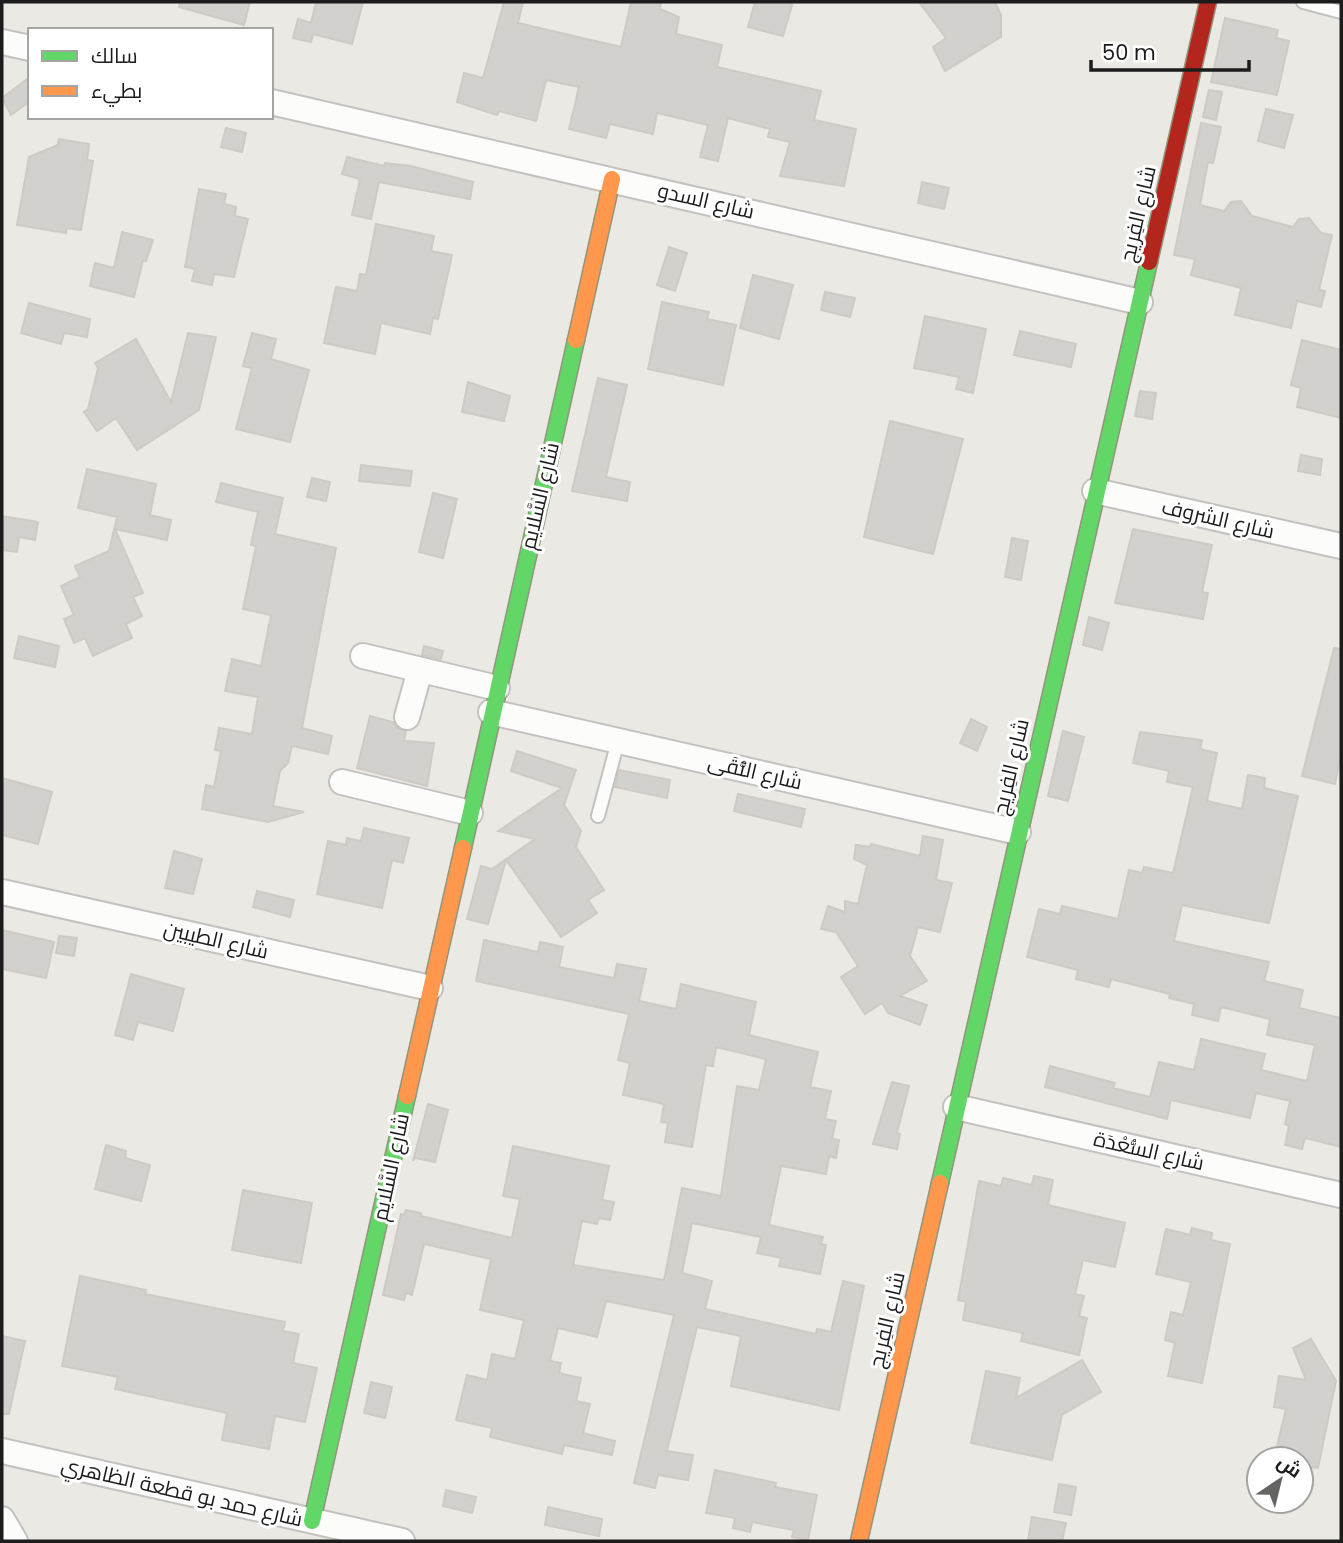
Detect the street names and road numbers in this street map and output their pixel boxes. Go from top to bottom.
street label: شارع الفِريج [1112,163,1163,265]
street label: شارع السدو [655,175,757,226]
street label: شارع السَّلايم [513,439,566,552]
street label: شارع الشروف [1159,491,1277,546]
street label: شارع الفِريج [985,716,1036,818]
street label: شارع التُّقَى [705,747,805,796]
street label: شارع الطيبين [161,913,271,966]
street label: شارع السَّلايم [365,1110,416,1223]
street label: شارع السُّعْدَة [1091,1124,1207,1177]
street label: شارع الفِريج [861,1269,912,1371]
street label: شارع حمد بو قطعة الظاهري [58,1450,306,1535]

